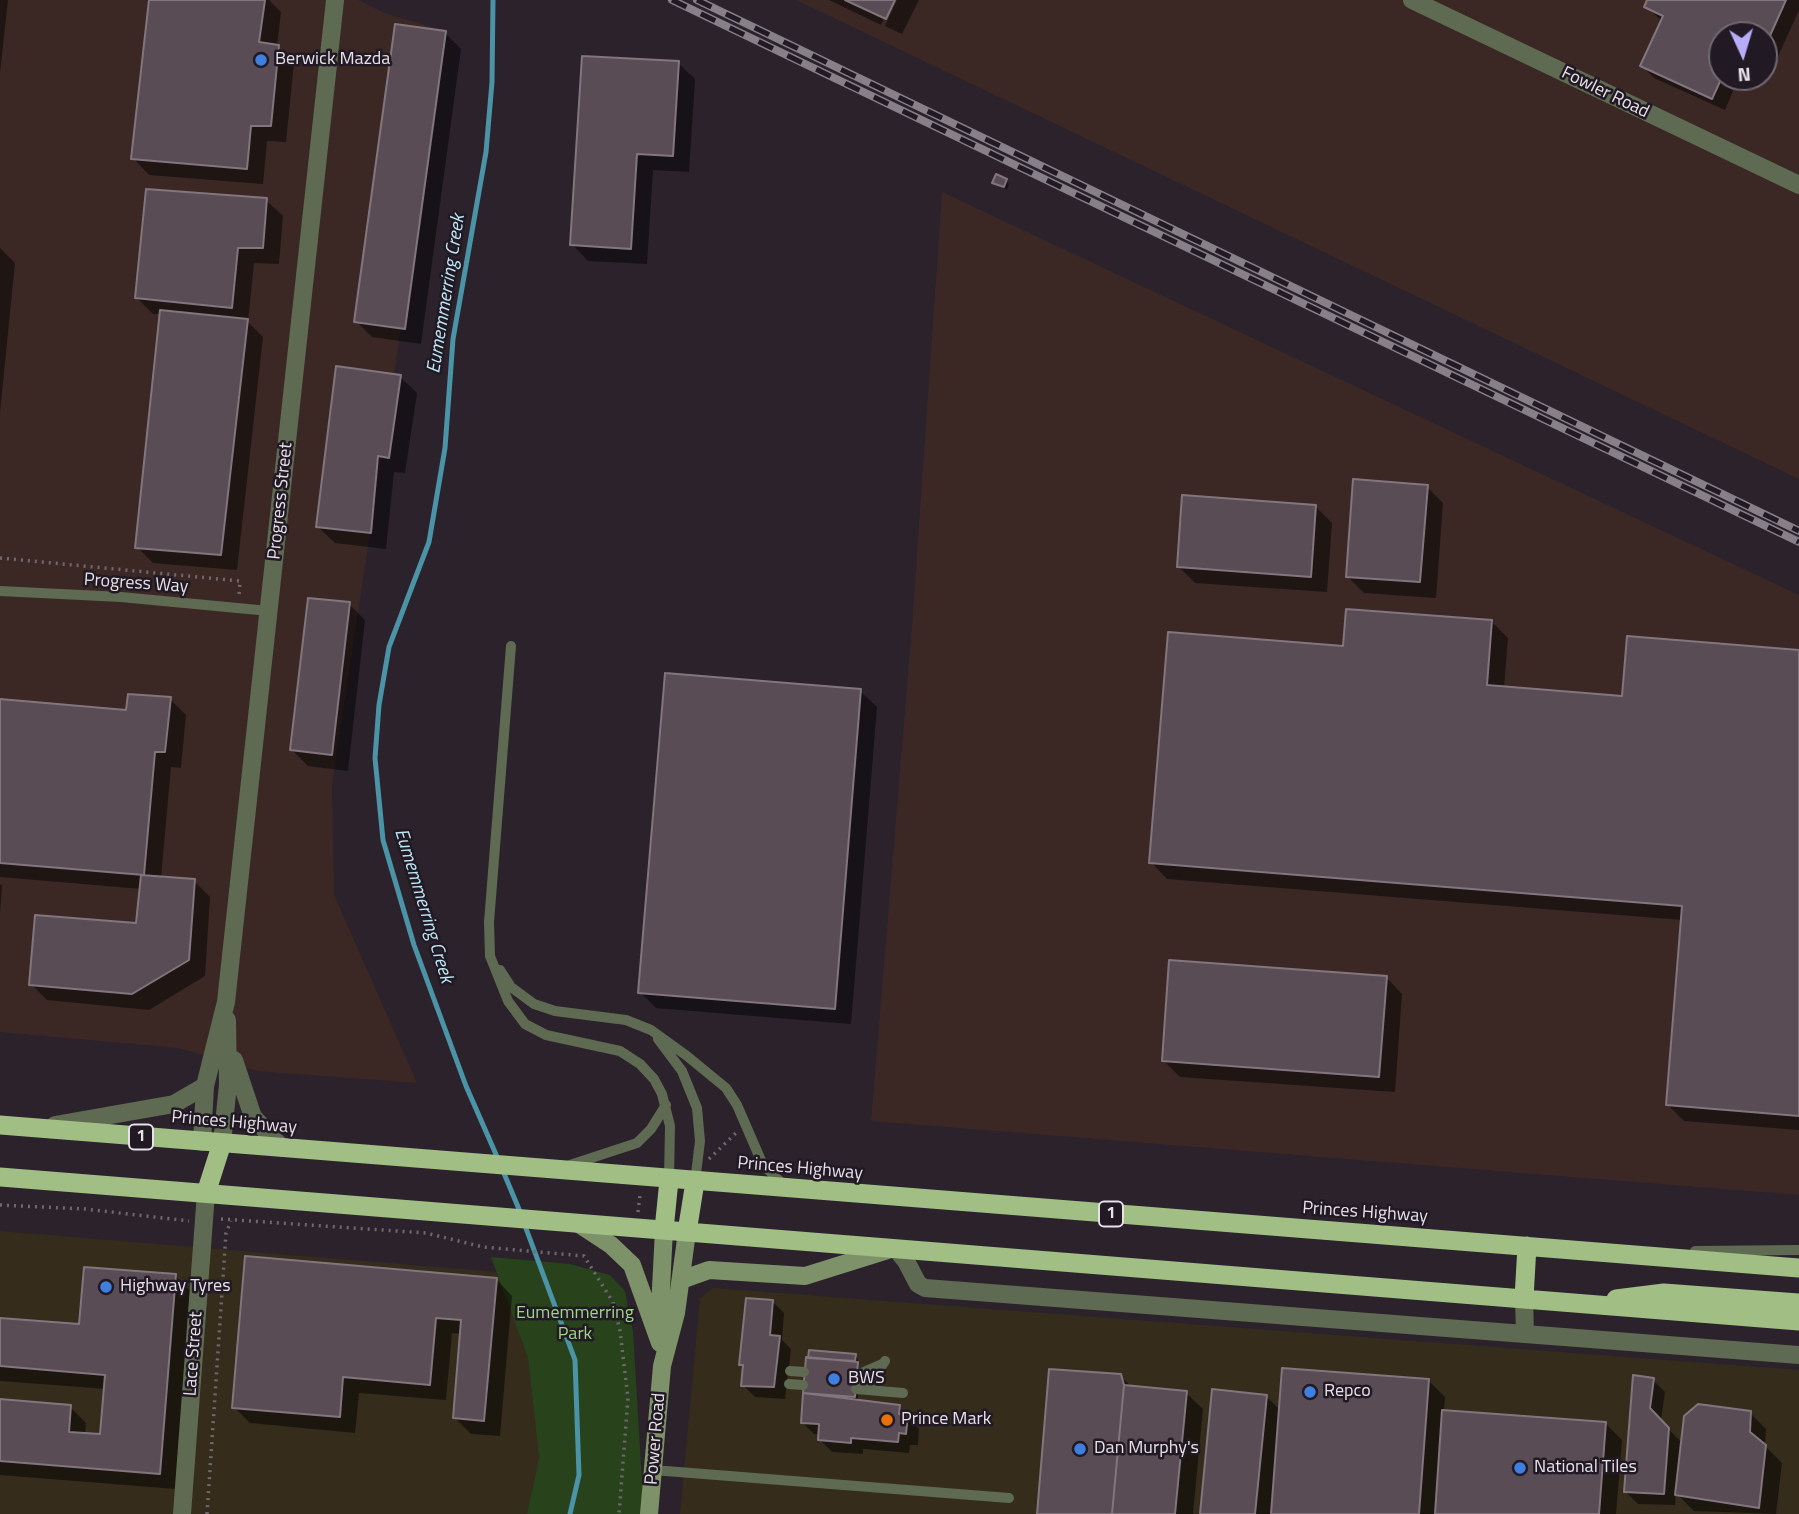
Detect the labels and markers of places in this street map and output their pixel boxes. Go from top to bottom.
place label: Berwick Mazda [275,49,390,71]
marker: Berwick Mazda [253,52,269,68]
place label: Highway Tyres [120,1276,231,1298]
marker: Highway Tyres [98,1279,114,1295]
place label: BWS [848,1368,885,1390]
marker: BWS [826,1371,842,1387]
place label: Repco [1324,1381,1371,1403]
marker: Repco [1302,1384,1318,1400]
place label: Prince Mark [901,1409,991,1431]
marker: Prince Mark [879,1412,895,1428]
place label: Dan Murphy's [1094,1438,1199,1460]
marker: Dan Murphy's [1072,1441,1088,1457]
place label: National Tiles [1534,1457,1637,1479]
marker: National Tiles [1512,1460,1528,1476]

